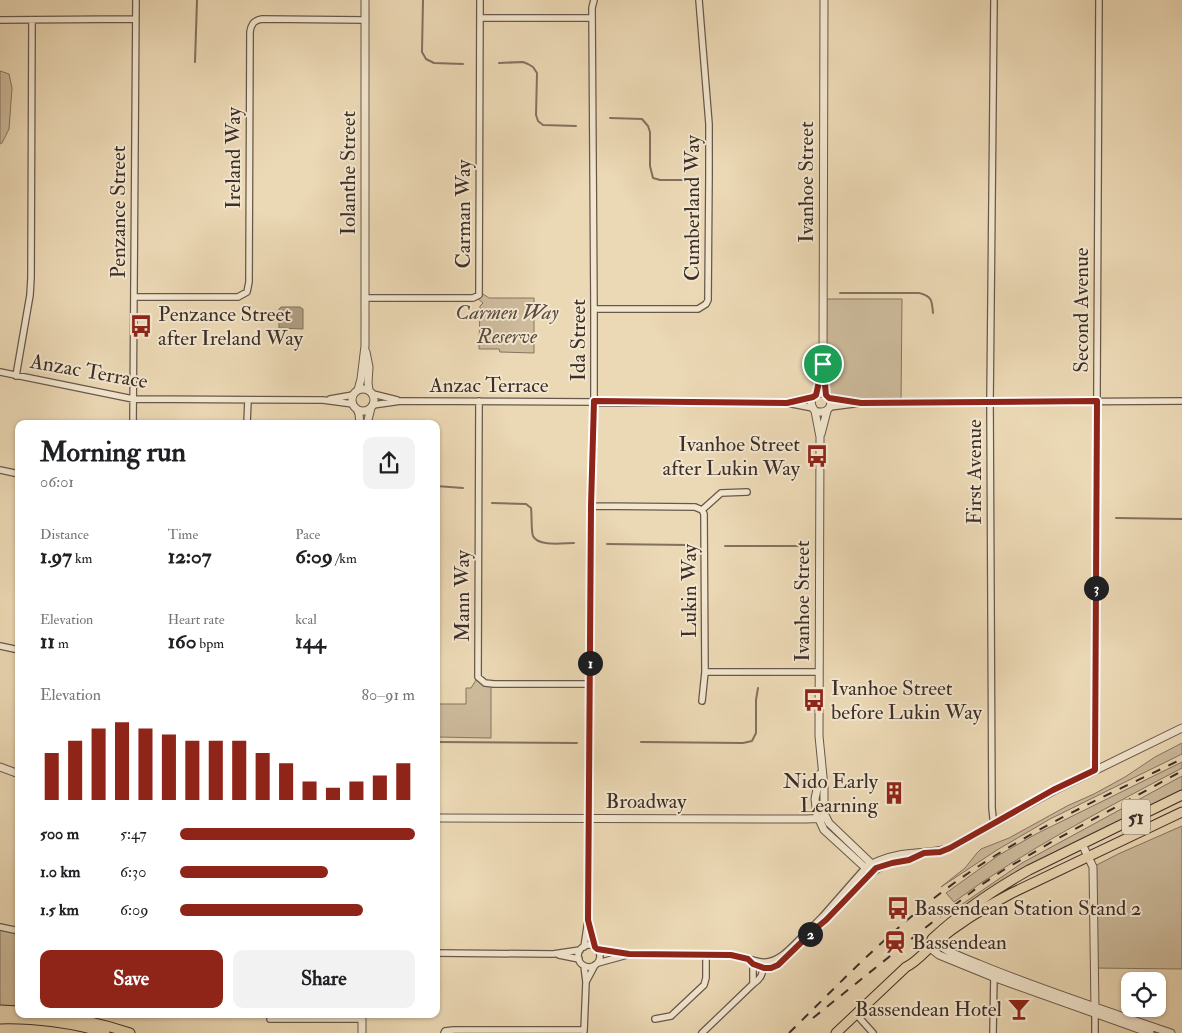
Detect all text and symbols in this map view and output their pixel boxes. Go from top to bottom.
street label: Ireland Way [220,106,247,209]
street label: Iolanthe Street [335,111,362,235]
street label: Ivanhoe Street [793,121,820,243]
street label: Cumberland Way [679,134,706,281]
street label: Penzance Street [105,145,132,279]
street label: Carman Way [450,159,477,269]
street label: Second Avenue [1068,247,1095,373]
park label: Carmen Way Reserve [455,299,559,350]
street label: Ida Street [565,299,592,381]
place label: Penzance Street after Ireland Way [158,301,304,352]
bus stop icon: Penzance Street after Ireland Way [128,313,154,339]
pin [802,343,844,385]
street label: Anzac Terrace [27,348,150,395]
icon: arrive [809,350,837,378]
street label: Anzac Terrace [428,372,549,399]
street label: First Avenue [961,419,988,525]
place label: Ivanhoe Street after Lukin Way [663,431,801,482]
text: Morning run [40,435,186,470]
button: share [363,437,415,489]
bus stop icon: Ivanhoe Street after Lukin Way [804,443,830,469]
text: 06:01 [40,472,74,492]
text: Distance [40,526,89,543]
text: Time [168,526,198,543]
text: Pace [295,526,320,543]
street label: Ivanhoe Street [789,540,816,662]
text: 1.97 [40,543,72,570]
text: 12:07 [168,543,211,570]
text: 6:09 [295,543,333,570]
street label: Lukin Way [676,543,703,638]
street label: Mann Way [449,549,476,642]
text: km [72,550,92,567]
text: /km [333,550,357,567]
pin: 3 [1084,576,1108,600]
text: 3 [1094,580,1099,597]
text: Elevation [40,611,93,628]
text: Heart rate [168,611,225,628]
text: kcal [295,611,317,628]
text: 11 [40,628,55,655]
text: 160 [168,628,196,655]
text: 144 [295,628,325,655]
text: m [55,635,69,652]
text: bpm [196,635,224,652]
pin: 1 [578,650,602,676]
text: 1 [588,655,593,672]
place label: Ivanhoe Street before Lukin Way [831,675,983,726]
text: Elevation [40,685,101,705]
text: 80–91 m [362,685,415,705]
bus stop icon: Ivanhoe Street before Lukin Way [801,687,827,713]
place label: Nido Early Learning [783,768,879,819]
building icon: Nido Early Learning [881,780,907,806]
street label: Broadway [606,788,687,815]
road number: 51 [1122,800,1150,834]
text: 500 m [40,824,79,844]
text: 5:47 [120,824,147,844]
text: 1.0 km [40,862,80,882]
text: 6:30 [120,862,146,882]
bus stop icon: Bassendean Station Stand 2 [885,895,911,921]
place label: Bassendean Station Stand 2 [914,895,1141,922]
text: 1.5 km [40,900,79,920]
text: 6:09 [120,900,148,920]
pin: 2 [798,922,822,946]
text: 2 [807,926,814,943]
station icon: Bassendean [882,929,908,955]
place label: Bassendean [912,929,1007,956]
button: Save [40,950,223,1008]
button: Share [233,950,415,1008]
map controls [1121,972,1166,1017]
button: locate [1121,972,1166,1017]
place label: Bassendean Hotel [855,996,1003,1023]
bar icon: Bassendean Hotel [1006,996,1032,1022]

